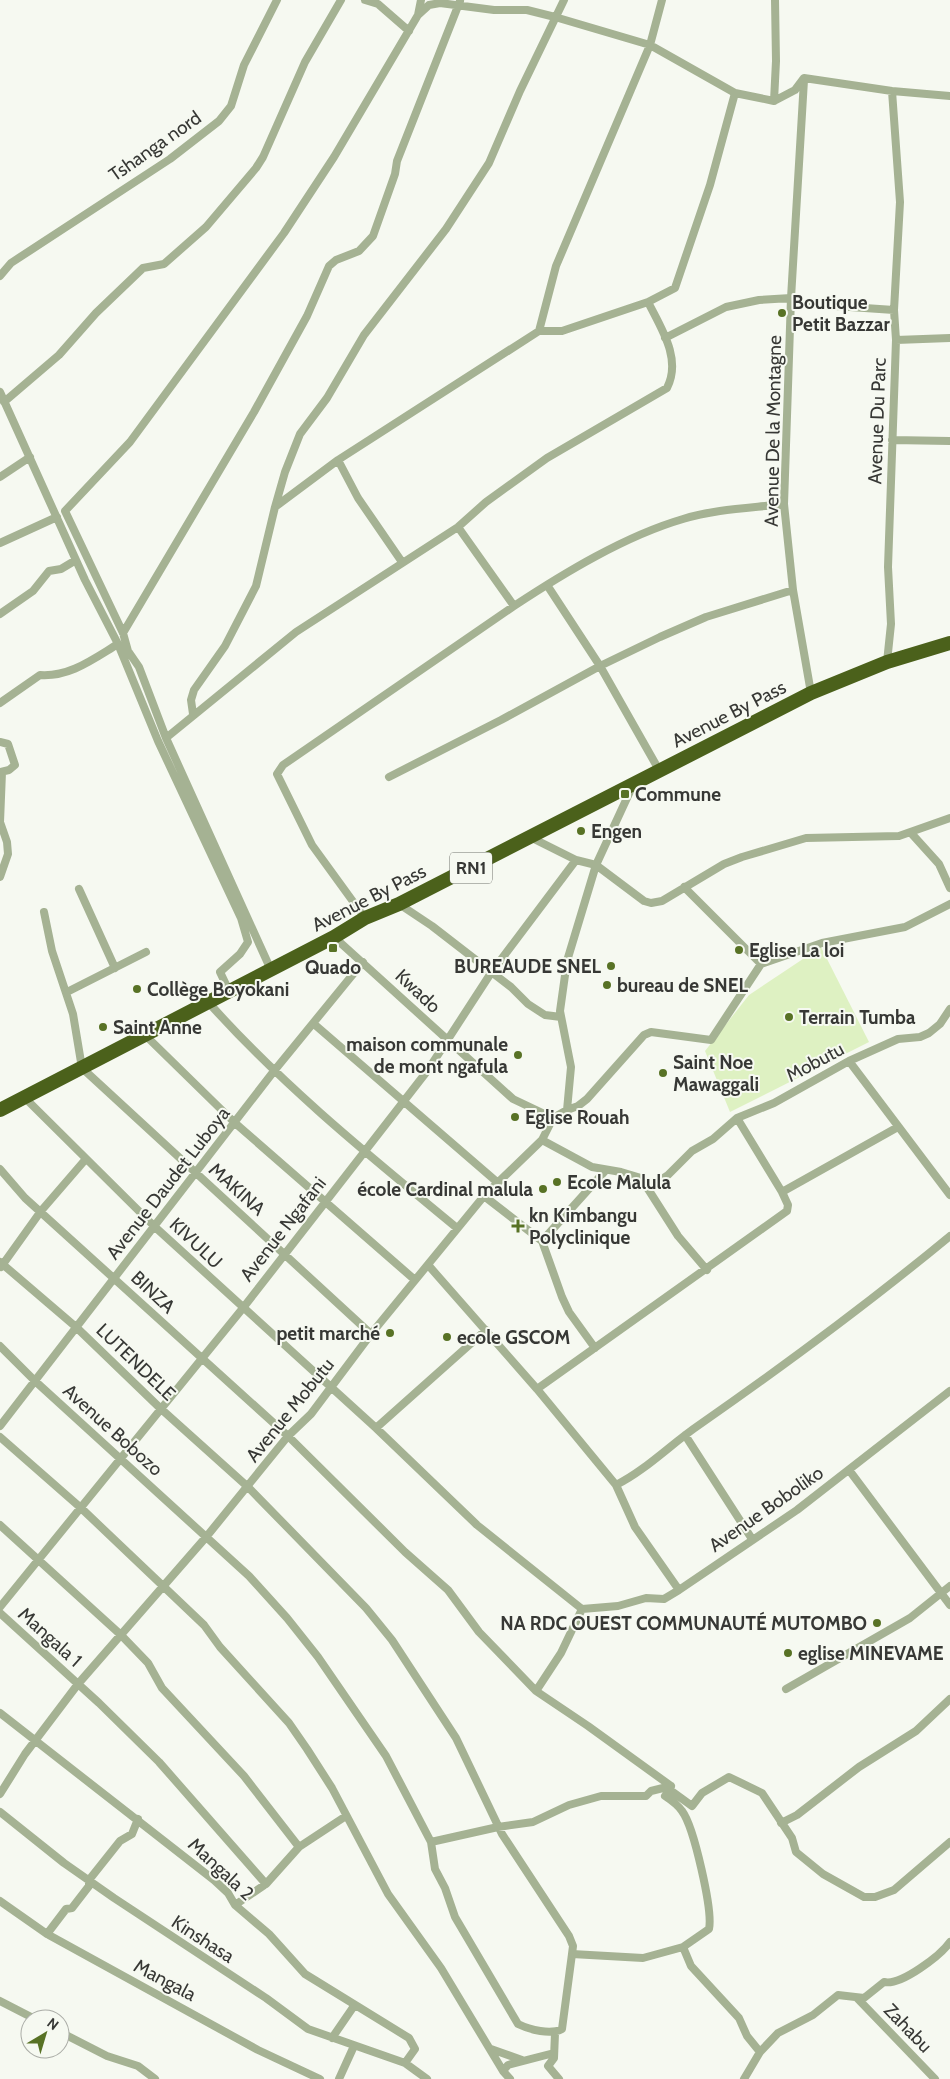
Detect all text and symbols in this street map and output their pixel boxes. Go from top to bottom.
street label: Tshanga nord [105,106,205,186]
place label: Boutique Petit Bazzar [792,291,891,336]
marker: Boutique Petit Bazzar [776,307,788,319]
street label: Avenue De la Montagne [760,335,786,527]
street label: Avenue Du Parc [863,357,891,485]
street label: Avenue By Pass [668,675,790,753]
place label: Commune [635,783,721,806]
marker: Commune [619,788,631,800]
place label: Engen [591,820,642,843]
marker: Engen [575,825,587,837]
road number: RN1 [450,852,492,884]
street label: Avenue By Pass [308,859,430,937]
place label: Eglise La loi [749,939,844,962]
marker: Quado [327,942,339,954]
marker: Eglise La loi [733,944,745,956]
place label: BUREAUDE SNEL [454,955,601,978]
place label: Quado [305,956,361,979]
marker: BUREAUDE SNEL [605,960,617,972]
street label: Kwado [391,964,445,1018]
place label: bureau de SNEL [617,974,749,997]
place label: Collège Boyokani [147,978,289,1001]
marker: bureau de SNEL [601,979,613,991]
marker: Collège Boyokani [131,983,143,995]
place label: Terrain Tumba [799,1006,916,1029]
marker: Terrain Tumba [783,1011,795,1023]
place label: Saint Anne [113,1016,202,1039]
marker: Saint Anne [97,1021,109,1033]
place label: maison communale de mont ngafula [346,1033,509,1078]
street label: Mobutu [782,1037,848,1087]
marker: maison communale de mont ngafula [512,1049,524,1061]
place label: Saint Noe Mawaggali [673,1051,759,1096]
marker: Saint Noe Mawaggali [657,1067,669,1079]
street label: Avenue Daudet Luboya [101,1102,235,1264]
place label: Eglise Rouah [525,1106,630,1129]
marker: Eglise Rouah [509,1111,521,1123]
street label: MAKINA [204,1158,270,1220]
place label: Ecole Malula [567,1171,672,1194]
street label: Avenue Ngafani [235,1172,331,1286]
marker: Ecole Malula [551,1176,563,1188]
place label: école Cardinal malula [357,1178,534,1201]
marker: école Cardinal malula [537,1183,549,1195]
place label: kn Kimbangu Polyclinique [529,1204,637,1249]
street label: KIVULU [165,1213,227,1273]
marker: kn Kimbangu Polyclinique [511,1219,525,1233]
street label: BINZA [126,1266,180,1318]
street label: LUTENDELE [92,1319,180,1405]
place label: petit marché [276,1322,380,1345]
place label: ecole GSCOM [457,1326,570,1349]
marker: petit marché [384,1327,396,1339]
marker: ecole GSCOM [441,1331,453,1343]
street label: Avenue Mobutu [241,1353,339,1467]
street label: Avenue Bobozo [58,1379,168,1481]
street label: Avenue Boboliko [704,1461,828,1557]
street label: Mangala 1 [13,1602,87,1672]
place label: NA RDC OUEST COMMUNAUTÉ MUTOMBO [500,1611,867,1635]
marker: NA RDC OUEST COMMUNAUTÉ MUTOMBO [871,1617,883,1629]
place label: eglise MINEVAME [798,1642,944,1665]
marker: eglise MINEVAME [782,1647,794,1659]
street label: Mangala 2 [183,1833,259,1905]
street label: Kinshasa [167,1910,239,1968]
street label: Mangala [130,1954,200,2006]
street label: Zahabu [879,1999,937,2057]
north arrow [20,2009,70,2059]
text: N [44,2014,62,2034]

